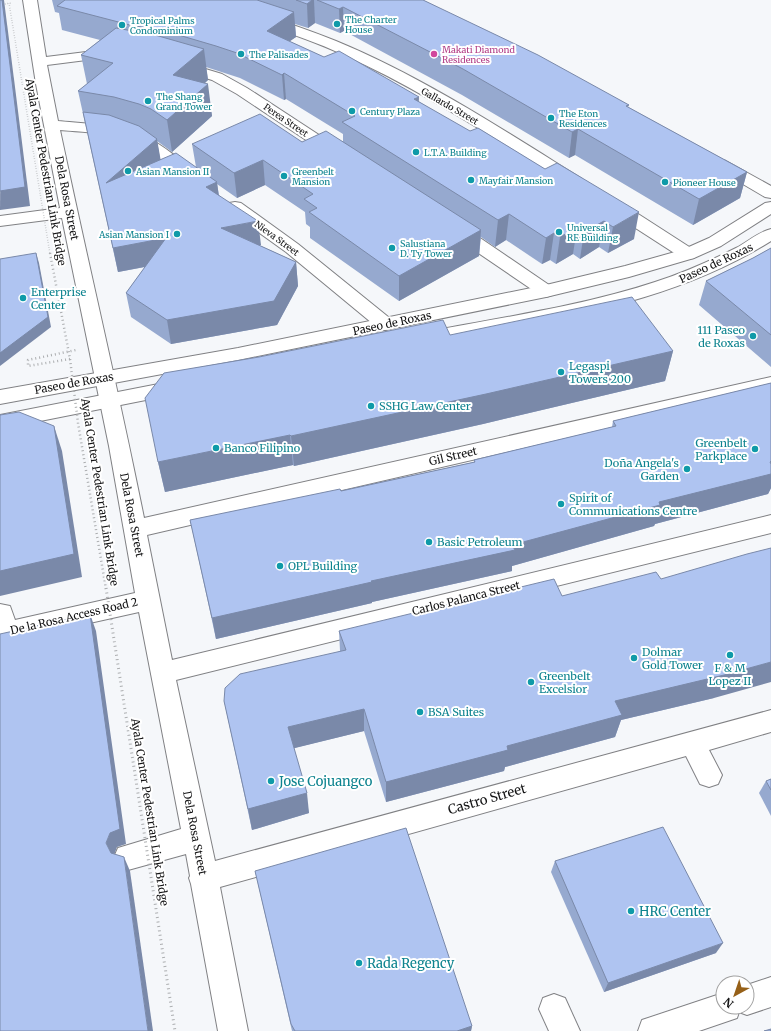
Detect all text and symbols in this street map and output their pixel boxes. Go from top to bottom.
place label: The Charter House [345,14,397,35]
place label: Tropical Palms Condominium [130,15,195,36]
marker: The Charter House [332,19,342,29]
marker: Tropical Palms Condominium [117,20,127,30]
place label: Makati Diamond Residences [442,44,515,65]
marker: The Palisades [236,49,246,59]
place label: The Palisades [249,49,309,60]
marker: Makati Diamond Residences [429,49,439,59]
street label: Ayala Center Pedestrian Link Bridge [22,76,69,267]
street label: Gallardo Street [419,85,481,127]
place label: The Shang Grand Tower [156,91,212,112]
marker: The Shang Grand Tower [143,96,153,106]
street label: Perea Street [262,101,311,139]
marker: Century Plaza [347,106,357,116]
place label: Century Plaza [360,106,420,117]
place label: The Eton Residences [559,108,608,129]
marker: The Eton Residences [546,113,556,123]
marker: L.T.A. Building [411,147,421,157]
place label: L.T.A. Building [424,147,487,158]
street label: Dela Rosa Street [52,155,82,242]
marker: Asian Mansion II [123,166,133,176]
place label: Asian Mansion II [135,166,209,177]
place label: Greenbelt Mansion [292,166,335,187]
marker: Greenbelt Mansion [279,171,289,181]
marker: Mayfair Mansion [466,175,476,185]
place label: Mayfair Mansion [479,175,553,186]
marker: Pioneer House [660,177,670,187]
place label: Pioneer House [673,177,736,188]
street label: Nieva Street [253,218,302,258]
place label: Universal RE Building [567,222,619,243]
marker: Universal RE Building [554,227,564,237]
place label: Asian Mansion I [98,229,169,240]
marker: Asian Mansion I [172,229,182,239]
place label: Salustiana D. Ty Tower [400,238,452,259]
street label: Paseo de Roxas [677,240,755,286]
marker: Salustiana D. Ty Tower [387,243,397,253]
place label: Enterprise Center [31,285,87,312]
marker: Enterprise Center [18,293,28,303]
street label: Paseo de Roxas [351,308,433,338]
place label: 111 Paseo de Roxas [698,323,746,350]
marker: 111 Paseo de Roxas [748,331,758,341]
place label: Legaspi Towers 200 [569,359,631,386]
marker: Legaspi Towers 200 [556,367,566,377]
street label: Paseo de Roxas [33,369,115,397]
street label: Ayala Center Pedestrian Link Bridge [78,396,122,587]
place label: SSHG Law Center [379,399,471,413]
marker: SSHG Law Center [366,401,376,411]
place label: Greenbelt Parkplace [695,436,748,463]
place label: Banco Filipino [224,441,301,455]
marker: Banco Filipino [211,443,221,453]
street label: Gil Street [428,444,479,468]
marker: Greenbelt Parkplace [750,444,760,454]
place label: Doña Angela's Garden [604,456,680,483]
marker: Doña Angela's Garden [682,464,692,474]
street label: Dela Rosa Street [117,472,147,559]
place label: Spirit of Communications Centre [569,491,698,518]
marker: Spirit of Communications Centre [556,499,566,509]
place label: Basic Petroleum [437,535,523,549]
marker: Basic Petroleum [424,537,434,547]
place label: OPL Building [288,559,358,573]
marker: OPL Building [275,561,285,571]
street label: Carlos Palanca Street [411,578,522,618]
street label: De la Rosa Access Road 2 [9,594,139,638]
place label: Dolmar Gold Tower [642,645,703,672]
marker: F & M Lopez II [725,650,735,660]
marker: Dolmar Gold Tower [629,653,639,663]
place label: F & M Lopez II [709,661,751,688]
place label: Greenbelt Excelsior [539,669,591,696]
marker: Greenbelt Excelsior [526,677,536,687]
place label: BSA Suites [428,705,484,719]
marker: BSA Suites [415,707,425,717]
street label: Ayala Center Pedestrian Link Bridge [128,716,172,907]
place label: Jose Cojuangco [278,773,373,790]
marker: Jose Cojuangco [266,776,276,786]
street label: Castro Street [446,780,528,818]
street label: Dela Rosa Street [180,790,210,877]
place label: HRC Center [639,903,711,920]
marker: HRC Center [626,906,636,916]
place label: Rada Regency [367,955,455,972]
marker: Rada Regency [354,958,364,968]
north arrow [715,975,755,1015]
text: N [721,994,736,1011]

